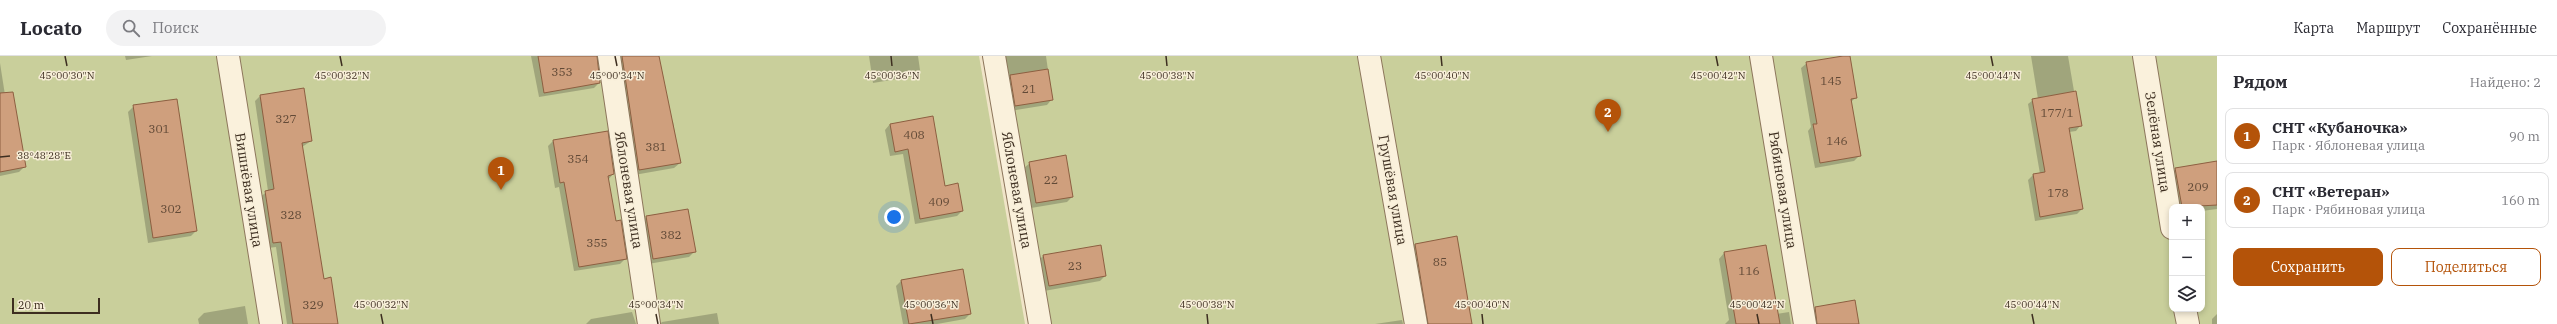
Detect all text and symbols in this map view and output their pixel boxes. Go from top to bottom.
search box [106,10,386,46]
text: Locato [20,16,82,40]
icon: search [120,17,142,39]
text: Поиск [152,18,199,37]
text: Карта [2293,19,2334,37]
text: Маршрут [2356,19,2420,37]
text: Сохранённые [2442,19,2537,37]
house number: 353 [551,64,573,79]
text: 45°00'30"N [40,69,95,82]
text: 45°00'32"N [315,69,370,82]
text: 45°00'34"N [590,69,645,82]
text: 45°00'36"N [865,69,920,82]
text: 45°00'38"N [1140,69,1195,82]
text: 45°00'40"N [1415,69,1470,82]
text: 45°00'42"N [1691,69,1746,82]
text: 45°00'44"N [1966,69,2021,82]
text: Рядом [2233,71,2288,93]
house number: 145 [1820,73,1842,88]
text: Найдено: 2 [2470,74,2541,91]
house number: 21 [1022,81,1036,96]
street label: Зелёная улица [2141,90,2175,194]
pin: 2 [1595,99,1621,132]
house number: 177/1 [2040,105,2074,120]
house number: 327 [275,111,297,126]
text: СНТ «Кубаночка» [2272,118,2408,137]
house number: 301 [148,121,170,136]
house number: 408 [903,127,925,142]
text: 1 [2243,128,2251,145]
text: 90 m [2509,128,2540,145]
street label: Яблоневая улица [611,130,647,250]
street label: Яблоневая улица [998,130,1036,250]
street label: Рябиновая улица [1765,130,1801,250]
street label: Вишнёвая улица [231,131,267,249]
street label: Грушёвая улица [1374,133,1412,247]
house number: 146 [1826,133,1848,148]
text: Парк · Яблоневая улица [2272,137,2425,154]
house number: 381 [645,139,667,154]
text: 38°48'28"E [17,149,71,162]
house number: 354 [567,151,589,166]
pin: 1 [488,157,514,190]
house number: 22 [1044,172,1058,187]
house number: 209 [2187,179,2209,194]
text: СНТ «Ветеран» [2272,182,2389,201]
house number: 178 [2047,185,2069,200]
text: 2 [2243,192,2251,209]
text: 160 m [2501,192,2540,209]
house number: 409 [928,194,950,209]
house number: 302 [160,201,182,216]
text: Парк · Рябиновая улица [2272,201,2425,218]
map controls [2169,204,2205,312]
button: + [2169,204,2205,240]
house number: 328 [280,207,302,222]
your location [884,207,904,227]
house number: 382 [660,227,682,242]
house number: 355 [586,235,608,250]
button: − [2169,240,2205,276]
button: Сохранить [2233,248,2383,286]
button: Поделиться [2391,248,2541,286]
house number: 85 [1433,254,1447,269]
house number: 23 [1068,258,1082,273]
house number: 116 [1738,263,1760,278]
button: layers [2169,276,2205,312]
scale bar [12,296,100,315]
house number: 329 [302,297,324,312]
text: 20 m [18,298,44,312]
text: 45°00'32"N [354,298,409,311]
text: 45°00'34"N [629,298,684,311]
text: 45°00'36"N [904,298,959,311]
text: 45°00'38"N [1180,298,1235,311]
text: 45°00'40"N [1455,298,1510,311]
text: 45°00'42"N [1730,298,1785,311]
text: 45°00'44"N [2005,298,2060,311]

